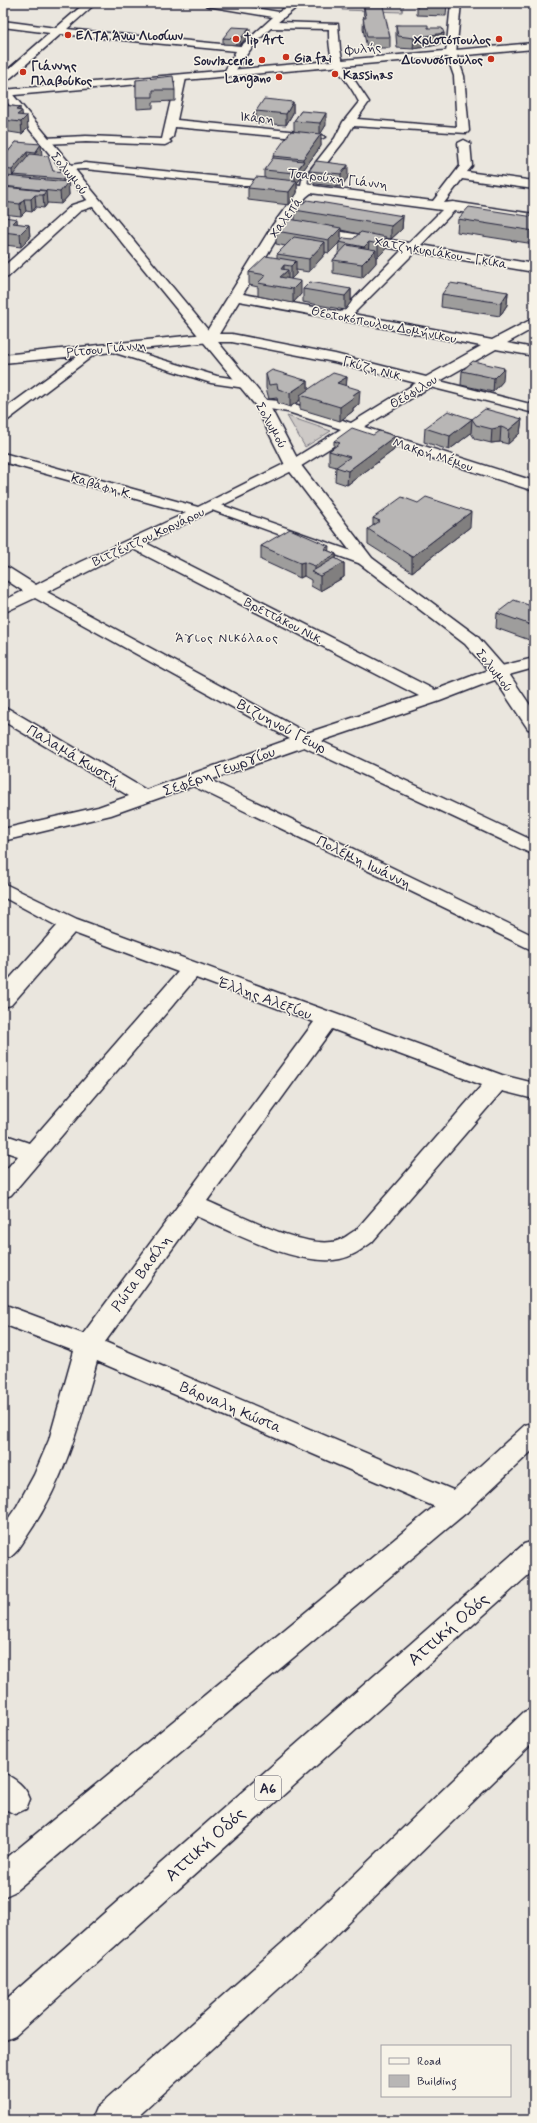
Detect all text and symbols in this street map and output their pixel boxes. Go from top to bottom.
place label: ΕΛΤΑ Άνω Λιοσίων [76,28,183,45]
marker: ΕΛΤΑ Άνω Λιοσίων [63,30,73,40]
place label: Tip Art [244,32,284,49]
place label: Χριστόπουλος [414,32,491,49]
marker: Tip Art [231,34,241,44]
marker: Χριστόπουλος [494,34,504,44]
street label: Φυλής [343,39,382,60]
place label: Gia fai [294,50,332,67]
marker: Gia fai [281,52,291,62]
place label: Διονυσόπουλος [401,52,483,69]
place label: Souvlacerie [194,53,254,70]
marker: Διονυσόπουλος [486,54,496,64]
marker: Souvlacerie [257,55,267,65]
place label: Γιάννης Πλαβούκος [31,58,93,90]
marker: Γιάννης Πλαβούκος [18,67,28,77]
place label: Kassinas [343,67,393,84]
marker: Kassinas [330,69,340,79]
place label: Langano [225,70,271,89]
marker: Langano [274,72,284,82]
street label: Ικάρη [239,109,275,128]
street label: Σολωμού [46,149,91,199]
street label: Τσαρούχη Γιάννη [287,165,389,194]
street label: Χαλεπά [266,194,307,242]
street label: Χατζηκυριάκου - Γκίκα [373,233,508,274]
street label: Θεοτοκόπουλου Δομήνικου [310,303,458,348]
street label: Ρίτσου Γιάννη [65,337,147,362]
street label: Γκύζη Νικ. [341,353,405,386]
street label: Θεόφιλου [387,371,441,413]
street label: Σολωμού [251,400,290,452]
street label: Μακρή Μέμου [390,434,475,476]
street label: Καβάφη Κ. [69,470,134,503]
street label: Βιτζέντζου Κορνάρου [90,504,208,571]
street label: Βρεττάκου Νικ. [241,594,326,649]
district label: Άγιος Νικόλαος [175,630,279,647]
street label: Σολωμού [472,646,516,696]
street label: Βιζυηνού Γεωρ [233,695,330,759]
street label: Παλαμά Κωστή [23,720,122,791]
street label: Σεφέρη Γεωργίου [160,742,278,802]
street label: Πολέμη Ιωάννη [313,831,415,895]
street label: Έλλης Αλεξίου [215,973,315,1025]
street label: Ρώτα Βασίλη [107,1231,176,1316]
street label: Βάρναλη Κώστα [177,1377,285,1439]
street label: Αττική Οδός [403,1588,495,1672]
road number: Α6 [255,1776,281,1800]
street label: Αττική Οδός [160,1802,251,1887]
legend [381,2045,511,2097]
text: Road [417,2054,441,2070]
text: Building [417,2074,457,2091]

